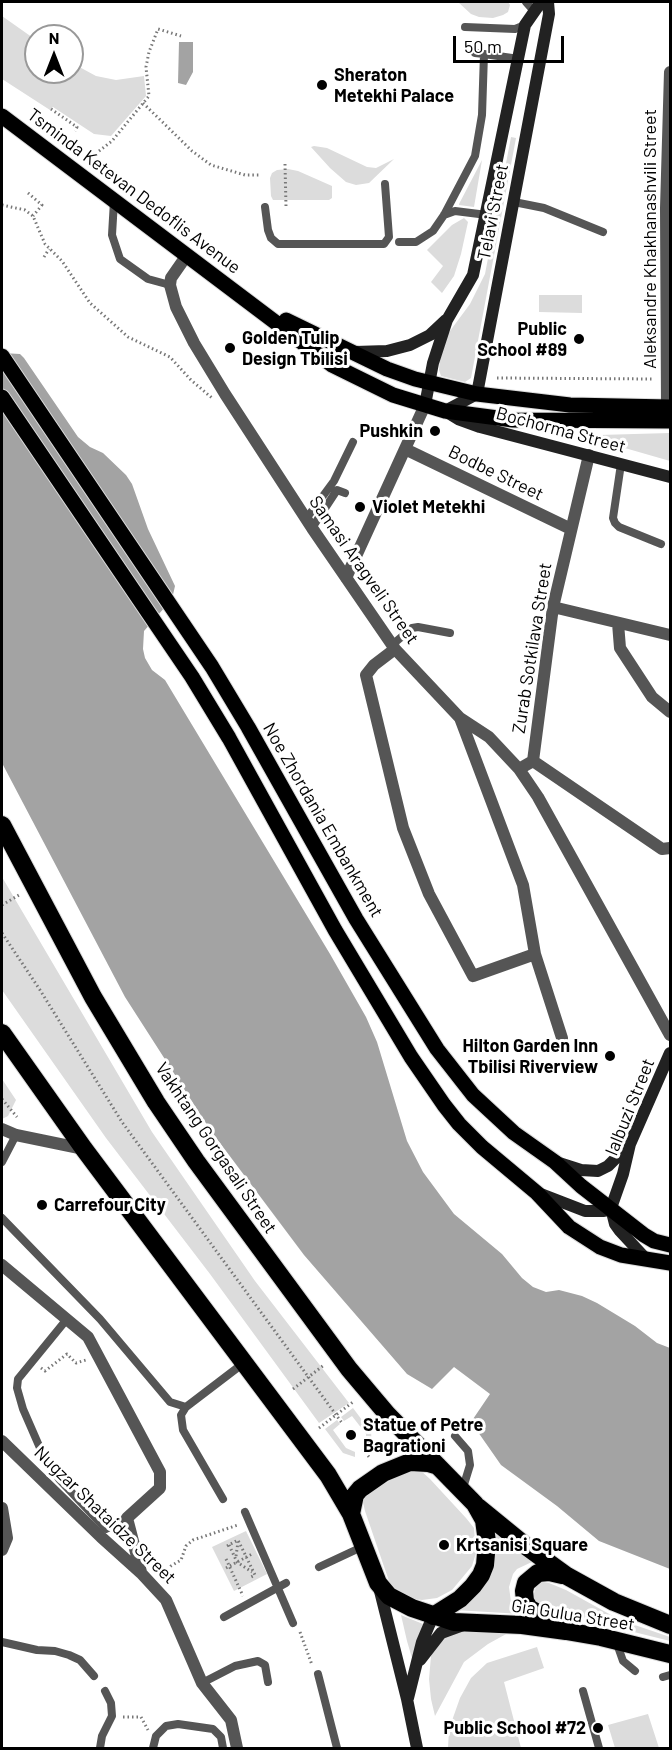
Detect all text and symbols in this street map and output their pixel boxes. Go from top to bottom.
north arrow [24,24,84,84]
scale bar [456,24,567,62]
text: N [49,28,59,47]
text: 50 m [464,35,502,57]
place label: Sheraton Metekhi Palace [334,64,454,106]
marker: Sheraton Metekhi Palace [315,78,329,92]
street label: Tsminda Ketevan Dedoflis Avenue [23,104,245,278]
street label: Aleksandre Khakhanashvili Street [639,109,661,369]
street label: Telavi Street [473,162,513,262]
place label: Public School #89 [477,318,567,360]
place label: Golden Tulip Design Tbilisi [242,327,348,370]
marker: Public School #89 [572,332,586,346]
marker: Golden Tulip Design Tbilisi [223,341,237,355]
street label: Bochorma Street [494,402,628,458]
place label: Pushkin [360,420,423,442]
marker: Pushkin [428,424,442,438]
street label: Bodbe Street [445,441,547,505]
street label: Samasi Aragveli Street [305,492,423,648]
place label: Violet Metekhi [372,496,485,518]
marker: Violet Metekhi [353,500,367,514]
street label: Zurab Sotkilava Street [508,561,556,735]
street label: Noe Zhordania Embankment [258,719,388,921]
place label: Hilton Garden Inn Tbilisi Riverview [463,1035,598,1078]
marker: Hilton Garden Inn Tbilisi Riverview [603,1049,617,1063]
street label: Ialbuzi Street [601,1055,659,1159]
street label: Vakhtang Gorgasali Street [151,1058,281,1238]
place label: Carrefour City [54,1194,166,1216]
marker: Carrefour City [35,1198,49,1212]
place label: Statue of Petre Bagrationi [363,1414,483,1456]
marker: Statue of Petre Bagrationi [344,1428,358,1442]
street label: Nugzar Shataidze Street [30,1442,180,1588]
place label: Krtsanisi Square [456,1534,588,1556]
marker: Krtsanisi Square [437,1538,451,1552]
street label: Gia Gulua Street [510,1595,636,1635]
place label: Public School #72 [443,1717,586,1739]
marker: Public School #72 [591,1721,605,1735]

